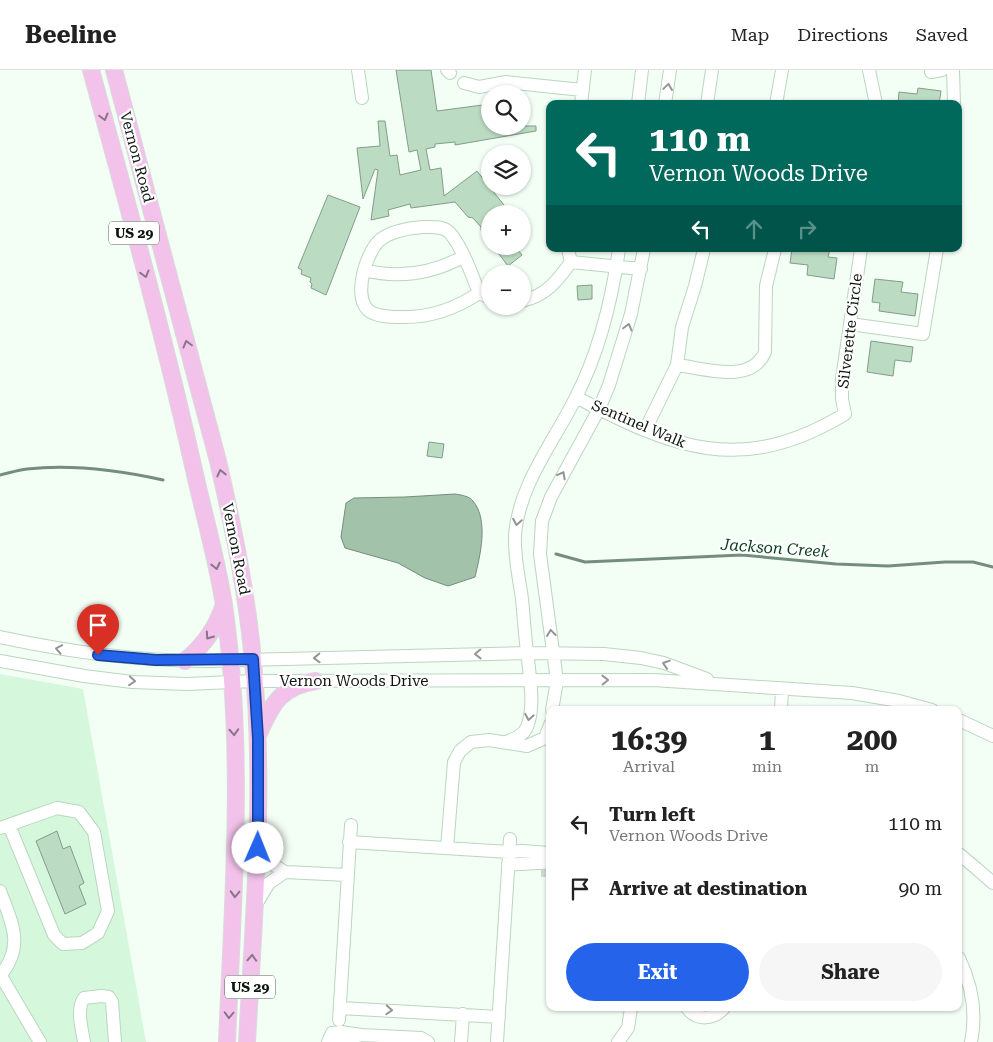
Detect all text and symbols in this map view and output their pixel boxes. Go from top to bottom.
text: Beeline [25,21,117,49]
text: Map [731,24,769,45]
text: Directions [797,24,888,45]
text: Saved [916,24,968,45]
one-way arrow [662,83,672,91]
map controls [481,85,531,315]
button: search [481,85,531,135]
street label: Vernon Road [116,110,158,205]
one-way arrow [98,113,108,121]
text: 110 m [649,119,750,160]
icon: left [566,120,631,185]
button: layers [481,145,531,195]
text: Vernon Woods Drive [649,161,868,186]
button: + [481,205,531,255]
icon: left [687,215,715,243]
icon: ahead [740,215,768,243]
icon: right [793,215,821,243]
road number: US 29 [109,222,159,244]
button: − [481,265,531,315]
one-way arrow [139,270,150,279]
street label: Silverette Circle [834,272,866,390]
one-way arrow [622,324,632,332]
one-way arrow [182,340,193,349]
street label: Sentinel Walk [589,396,689,452]
one-way arrow [216,469,227,478]
one-way arrow [556,472,566,481]
street label: Vernon Road [218,501,254,597]
one-way arrow [513,518,523,526]
water label: Jackson Creek [719,535,830,561]
one-way arrow [210,561,221,570]
pin [77,604,119,655]
icon: arrive [84,611,112,639]
one-way arrow [546,628,557,636]
one-way arrow [206,630,215,639]
one-way arrow [55,644,64,655]
one-way arrow [474,649,482,659]
one-way arrow [313,652,321,663]
one-way arrow [662,660,671,670]
street label: Vernon Woods Drive [279,672,429,690]
one-way arrow [602,675,610,685]
one-way arrow [129,676,137,687]
one-way arrow [524,713,534,722]
text: 16:39 [611,722,687,757]
text: 1 [759,722,775,757]
text: 200 [847,722,897,757]
one-way arrow [229,728,240,736]
text: Arrival [623,757,675,776]
text: min [752,757,782,776]
text: m [865,757,879,776]
text: Turn left [609,803,695,826]
icon: left [566,810,594,838]
text: 110 m [888,812,942,835]
position arrow [231,821,283,873]
text: Vernon Woods Drive [609,826,768,845]
icon: arrive [566,875,594,903]
text: Arrive at destination [609,877,807,900]
text: 90 m [899,877,942,900]
one-way arrow [229,891,240,899]
button: Exit [566,943,749,1001]
button: Share [759,943,942,1001]
one-way arrow [246,954,257,962]
road number: US 29 [225,976,275,999]
one-way arrow [385,1005,393,1016]
one-way arrow [223,1011,234,1019]

